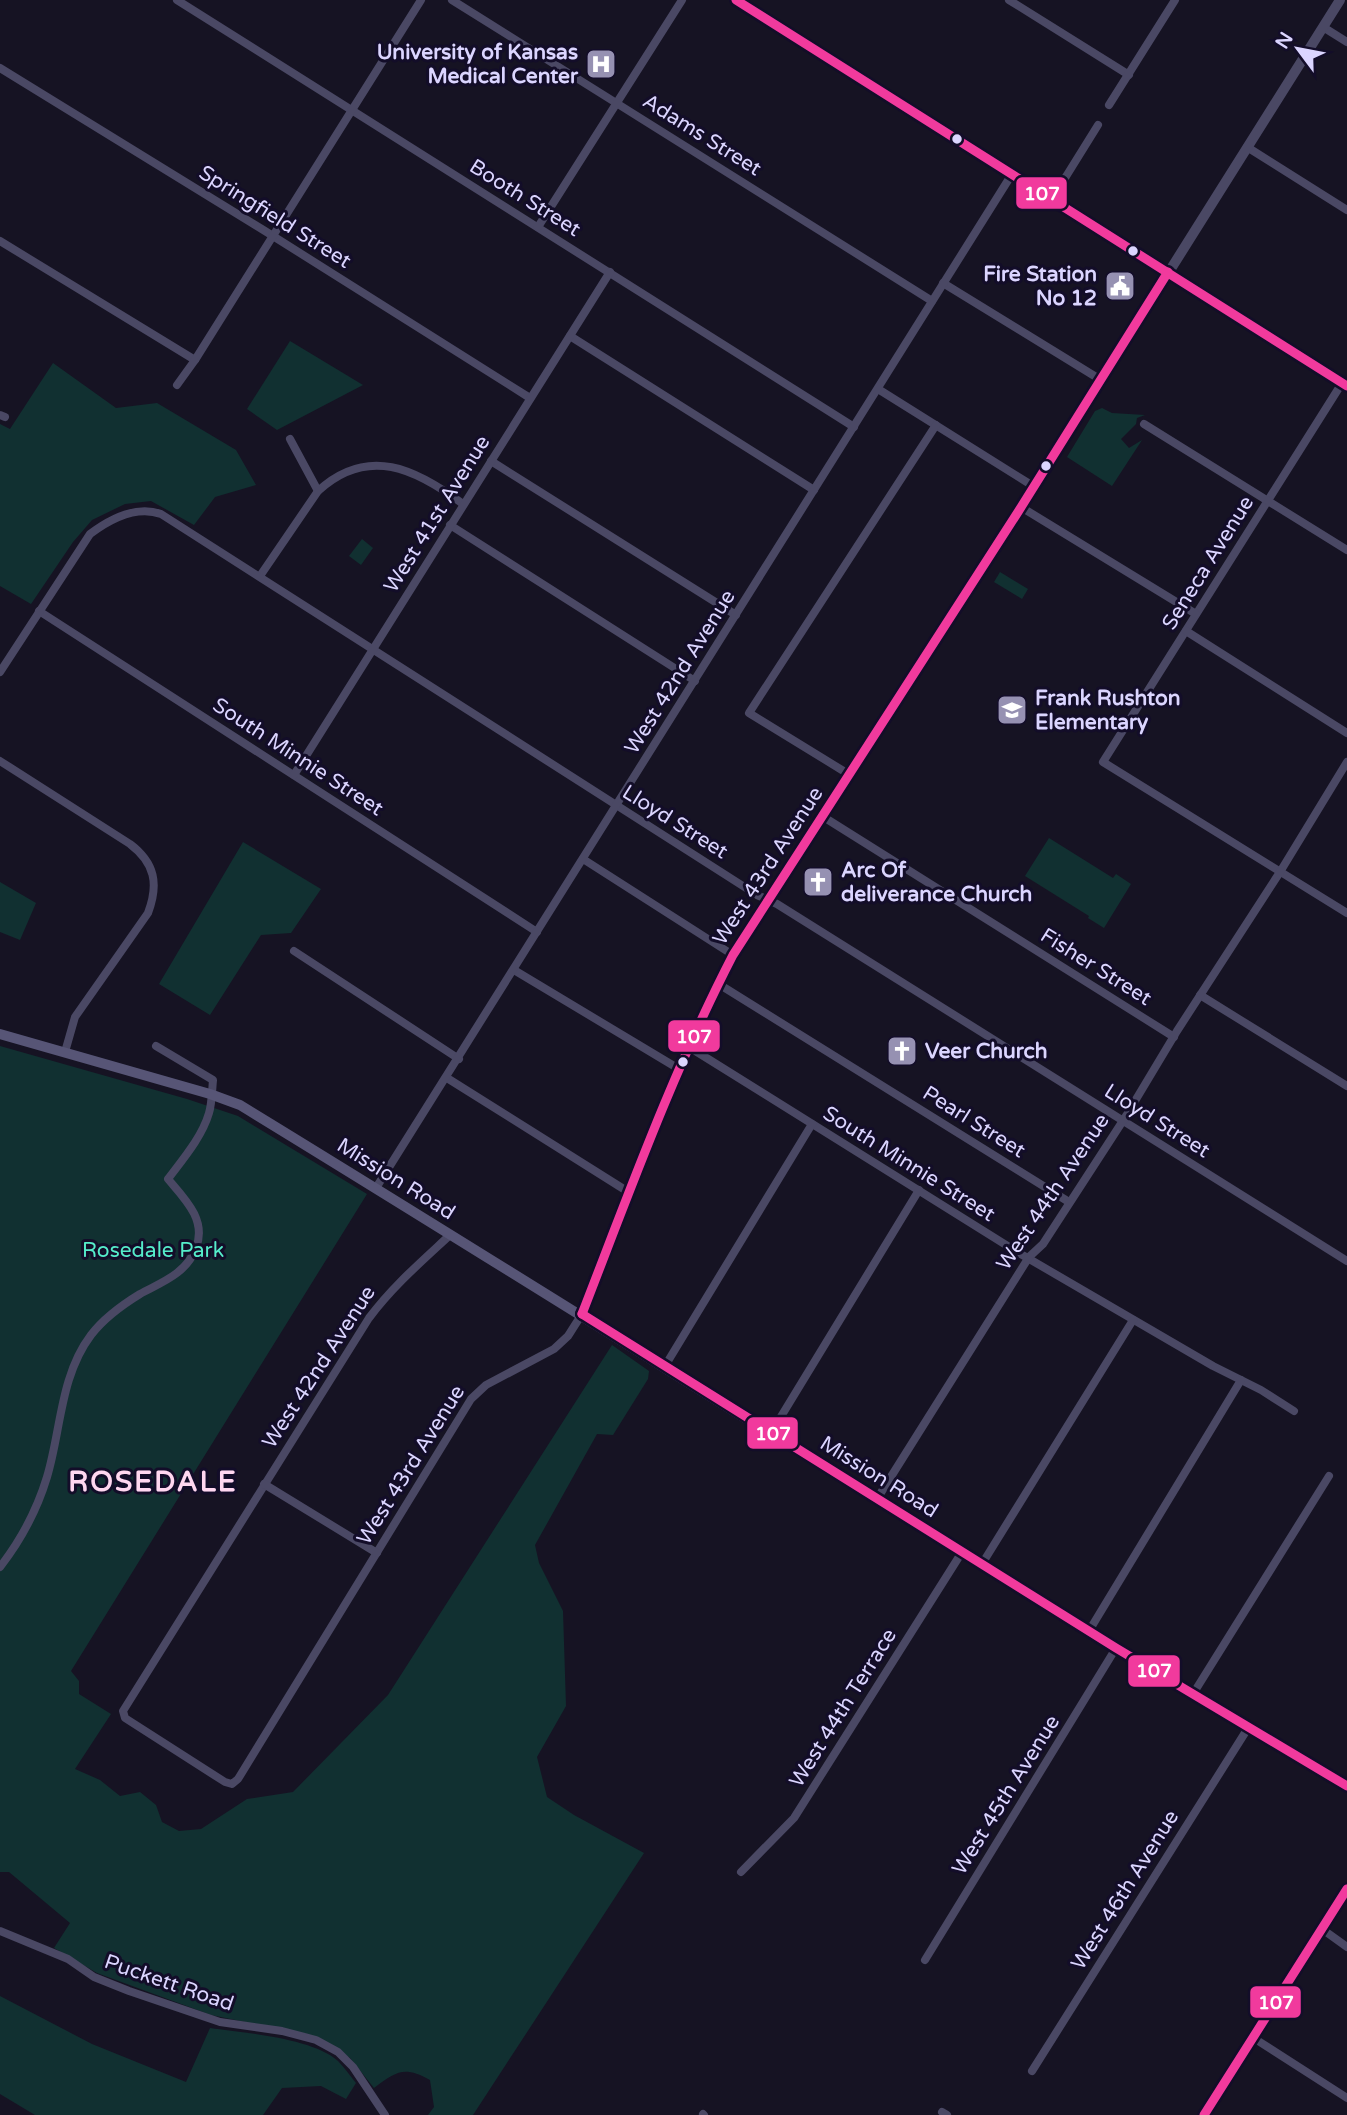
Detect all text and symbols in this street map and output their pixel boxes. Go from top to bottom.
north arrow [1263,14,1333,84]
text: N [1271,28,1298,53]
place label: University of Kansas Medical Center [377,40,579,89]
hospital icon: University of Kansas Medical Center [584,47,618,81]
street label: Adams Street [638,89,766,181]
unlabelled marker [950,132,964,146]
street label: Booth Street [465,154,585,242]
street label: Springfield Street [194,160,356,274]
line badge: 107 [1015,176,1068,210]
text: 107 [1024,183,1060,205]
unlabelled marker [1126,244,1140,258]
place label: Fire Station No 12 [983,262,1097,311]
public building icon: Fire Station No 12 [1103,269,1137,303]
street label: West 41st Avenue [379,431,496,597]
unlabelled marker [1039,459,1053,473]
street label: Seneca Avenue [1157,491,1259,635]
street label: West 42nd Avenue [619,585,741,759]
place label: Frank Rushton Elementary [1035,686,1181,735]
street label: South Minnie Street [208,693,388,821]
school or university icon: Frank Rushton Elementary [995,693,1029,727]
street label: Lloyd Street [618,780,732,864]
street label: West 43rd Avenue [708,782,829,950]
place label: Arc Of deliverance Church [841,858,1032,907]
church icon: Arc Of deliverance Church [801,865,835,899]
street label: Fisher Street [1036,923,1156,1011]
line badge: 107 [667,1019,721,1053]
text: 107 [676,1026,712,1048]
church icon: Veer Church [885,1034,919,1068]
place label: Veer Church [925,1039,1048,1064]
unlabelled marker [676,1055,690,1069]
street label: Lloyd Street [1100,1079,1214,1163]
street label: Pearl Street [918,1081,1030,1163]
street label: South Minnie Street [818,1101,1000,1227]
street label: West 44th Avenue [991,1109,1115,1275]
street label: Mission Road [332,1133,460,1225]
park label: Rosedale Park [82,1238,224,1263]
street label: West 42nd Avenue [257,1281,381,1453]
street label: West 43rd Avenue [352,1380,470,1549]
line badge: 107 [746,1416,799,1450]
text: 107 [755,1423,791,1445]
street label: Mission Road [815,1431,943,1523]
district label: ROSEDALE [68,1465,238,1499]
street label: West 44th Terrace [784,1624,902,1792]
line badge: 107 [1127,1654,1181,1688]
text: 107 [1136,1660,1172,1682]
street label: West 45th Avenue [947,1710,1065,1879]
street label: West 46th Avenue [1066,1805,1184,1974]
street label: Puckett Road [101,1949,237,2017]
line badge: 107 [1249,1985,1302,2019]
text: 107 [1258,1992,1294,2014]

